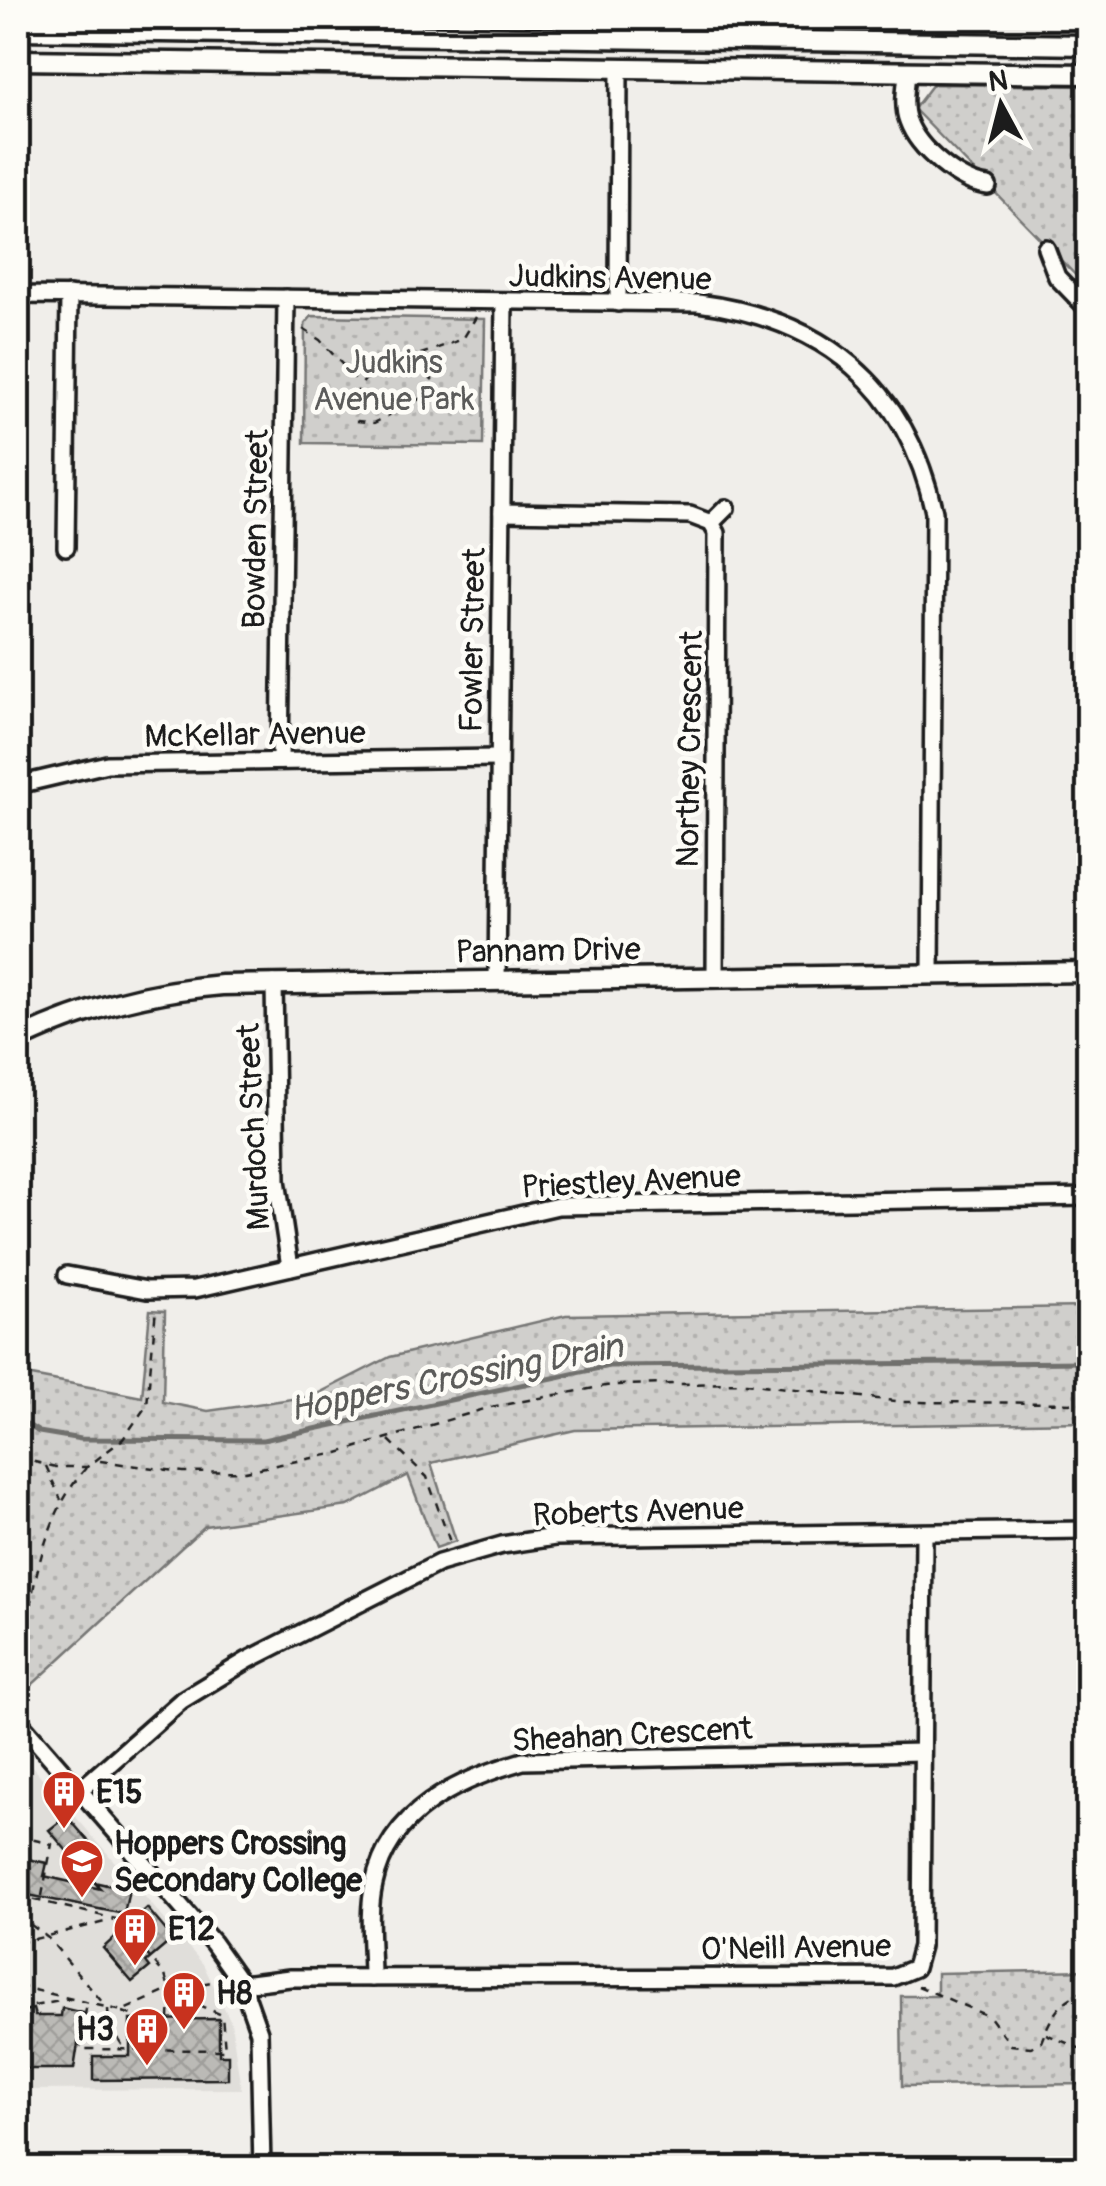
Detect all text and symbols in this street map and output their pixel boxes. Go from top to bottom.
north arrow [951,55,1051,155]
text: N [987,63,1010,100]
street label: Judkins Avenue [508,256,712,300]
park label: Judkins Avenue Park [313,343,475,420]
street label: Bowden Street [234,429,278,629]
street label: Fowler Street [451,547,495,733]
street label: Northey Crescent [668,630,712,868]
street label: McKellar Avenue [144,713,366,757]
street label: Pannam Drive [455,929,641,973]
street label: Murdoch Street [229,1022,279,1231]
street label: Priestley Avenue [520,1156,742,1208]
water label: Hoppers Crossing Drain [286,1324,628,1432]
street label: Roberts Avenue [532,1488,744,1536]
street label: Sheahan Crescent [511,1709,754,1761]
building icon: E15 [41,1769,87,1830]
place label: E15 [96,1773,143,1813]
place label: Hoppers Crossing Secondary College [114,1824,363,1901]
school or university icon: Hoppers Crossing Secondary College [59,1838,105,1899]
building icon: E12 [112,1906,158,1967]
place label: E12 [168,1910,215,1950]
street label: O'Neill Avenue [701,1926,892,1970]
building icon: H8 [161,1970,207,2031]
place label: H8 [216,1974,252,2014]
building icon: H3 [124,2006,170,2067]
place label: H3 [76,2010,114,2050]

